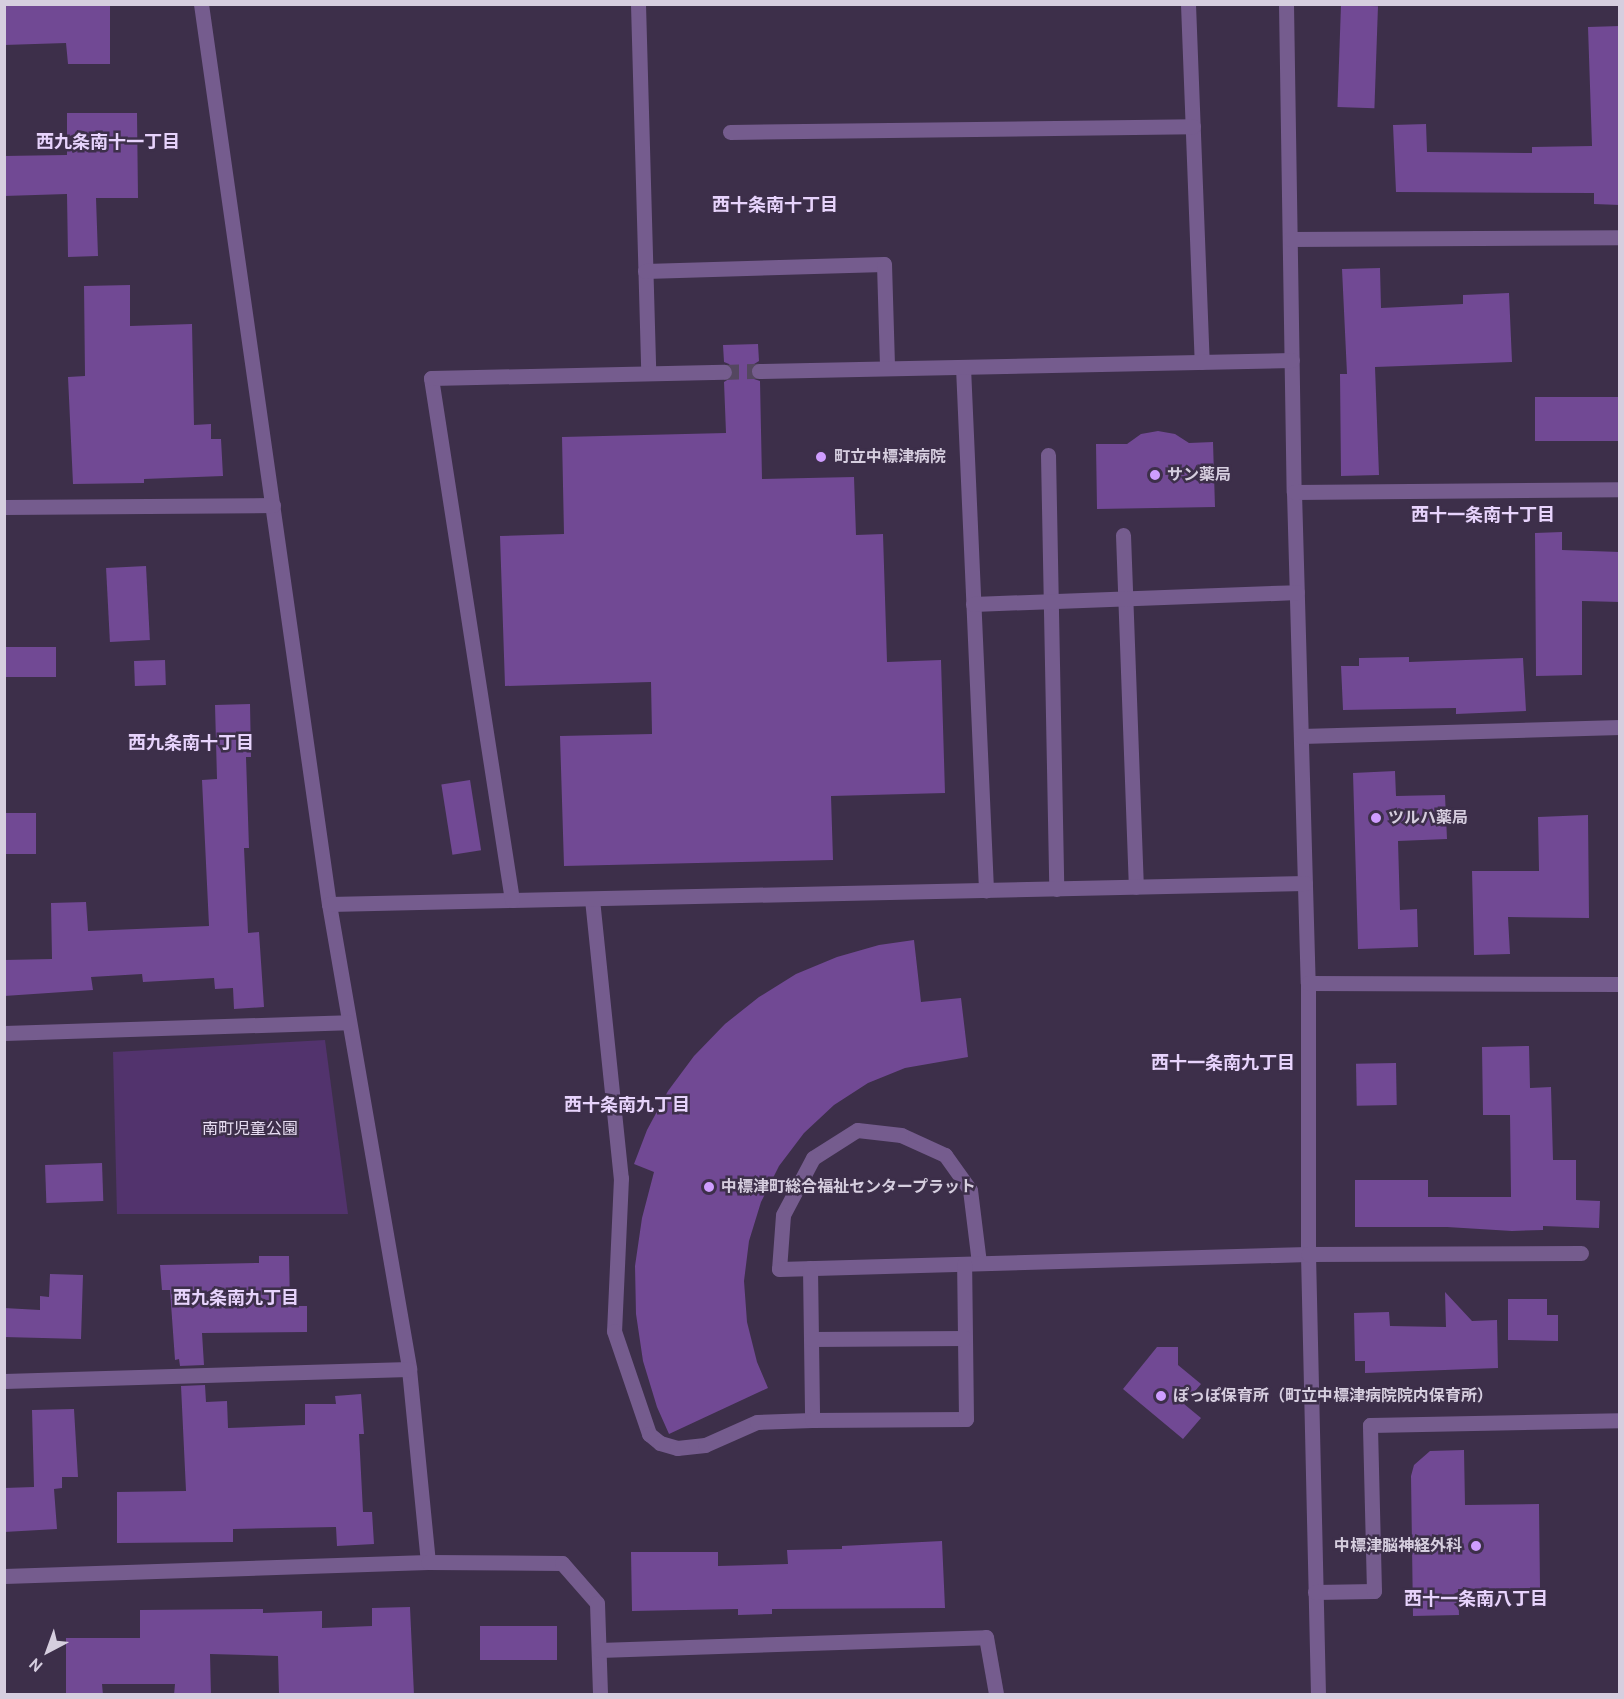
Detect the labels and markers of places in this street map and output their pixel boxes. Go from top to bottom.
place label: 町立中標津病院 [834,447,946,467]
marker: 町立中標津病院 [812,448,830,466]
place label: サン薬局 [1167,465,1231,485]
marker: サン薬局 [1148,468,1162,482]
place label: ツルハ薬局 [1388,808,1468,828]
marker: ツルハ薬局 [1369,811,1383,825]
place label: 中標津町総合福祉センタープラット [721,1177,977,1197]
marker: 中標津町総合福祉センタープラット [702,1180,716,1194]
place label: ぽっぽ保育所（町立中標津病院院内保育所） [1173,1386,1493,1406]
marker: ぽっぽ保育所（町立中標津病院院内保育所） [1154,1389,1168,1403]
place label: 中標津脳神経外科 [1334,1536,1462,1556]
marker: 中標津脳神経外科 [1467,1537,1485,1555]

